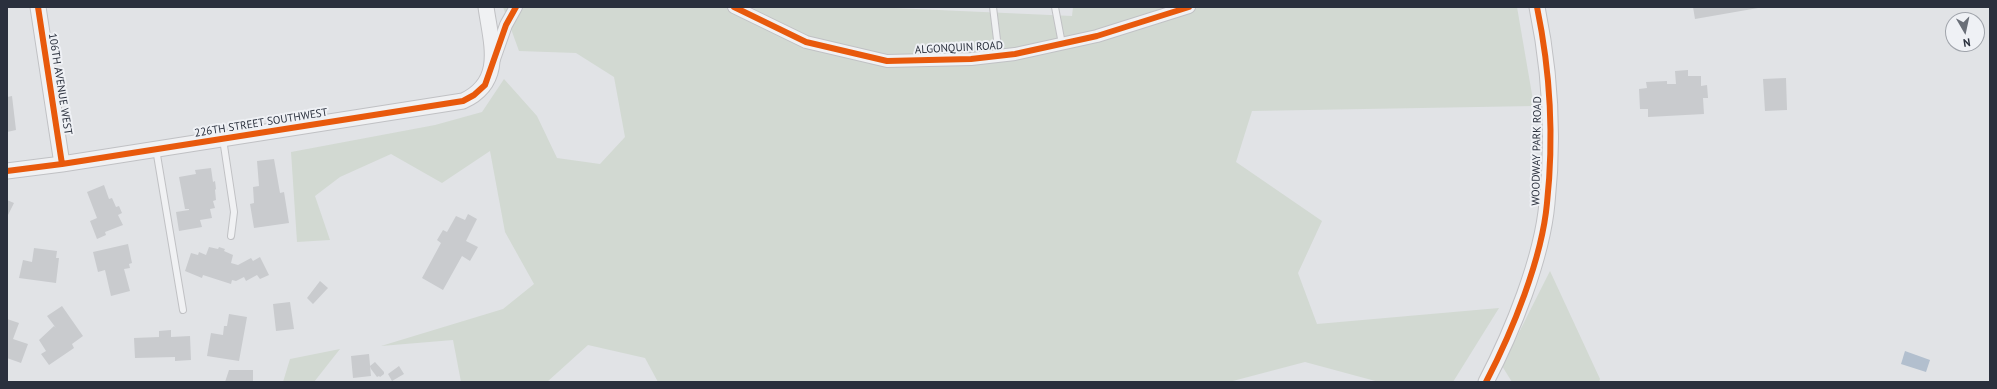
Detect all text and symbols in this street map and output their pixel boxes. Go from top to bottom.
north arrow [1945,12,1985,52]
street label: 106TH AVENUE WEST [45,32,75,136]
text: N [1962,35,1971,50]
street label: ALGONQUIN ROAD [915,39,1003,57]
street label: WOODWAY PARK ROAD [1529,96,1545,206]
street label: 226TH STREET SOUTHWEST [193,106,329,140]

